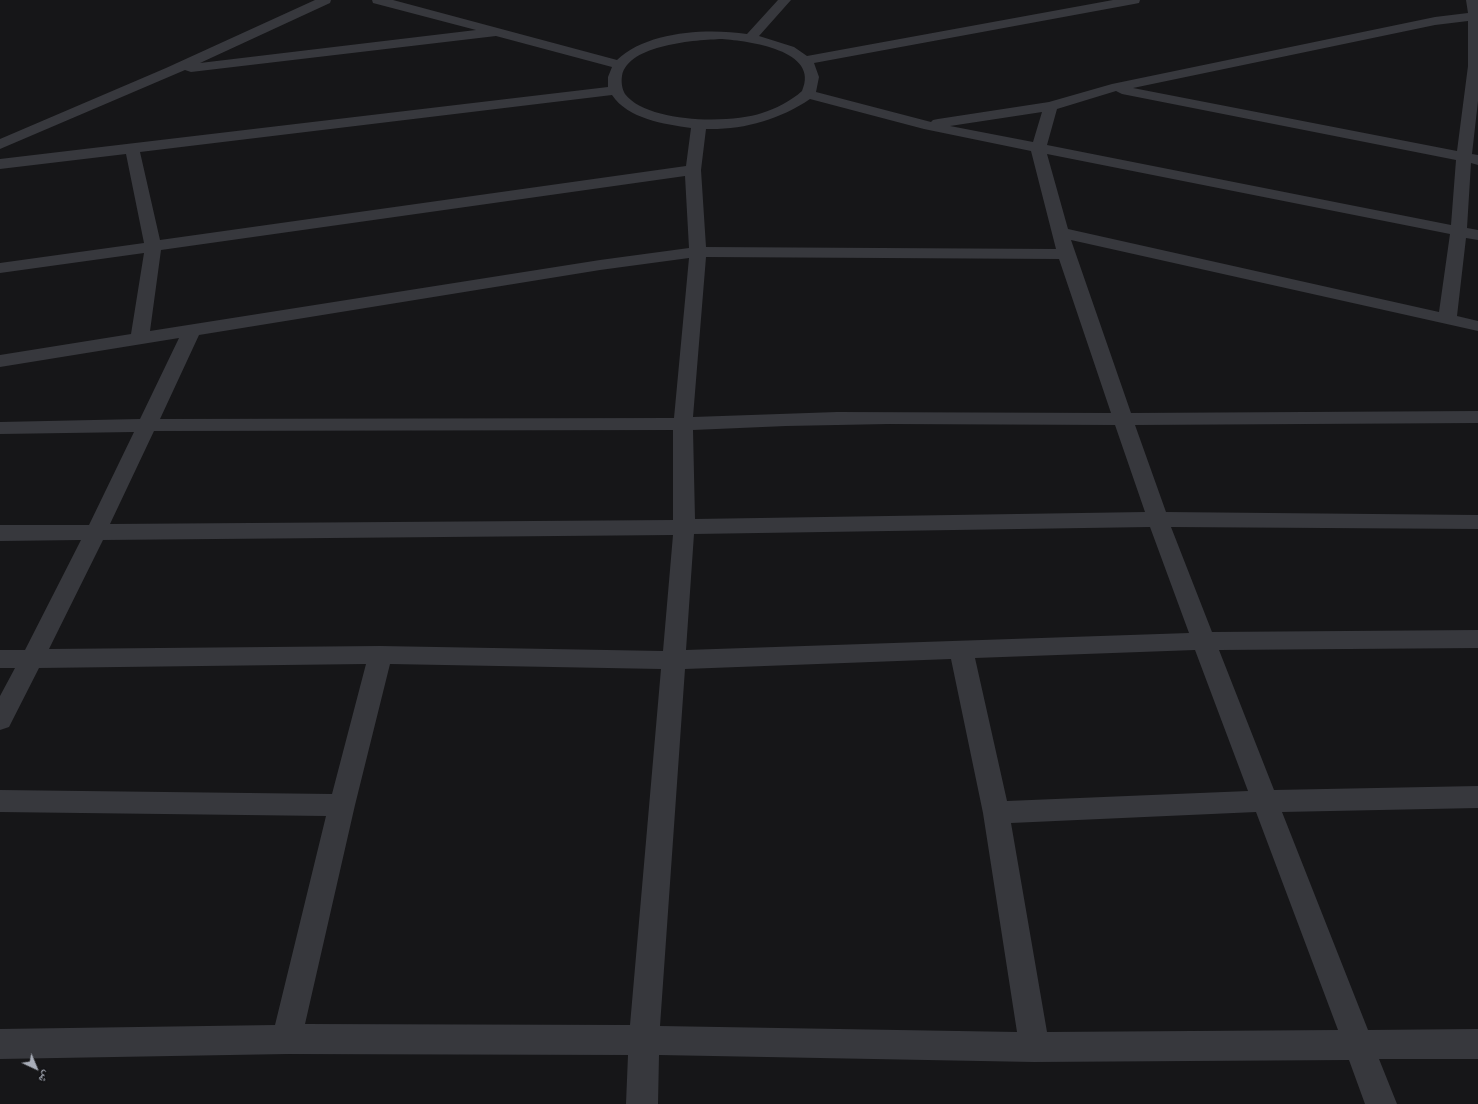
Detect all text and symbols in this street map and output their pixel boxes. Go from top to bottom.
north arrow [16,1048,56,1088]
text: ش [35,1068,53,1086]

